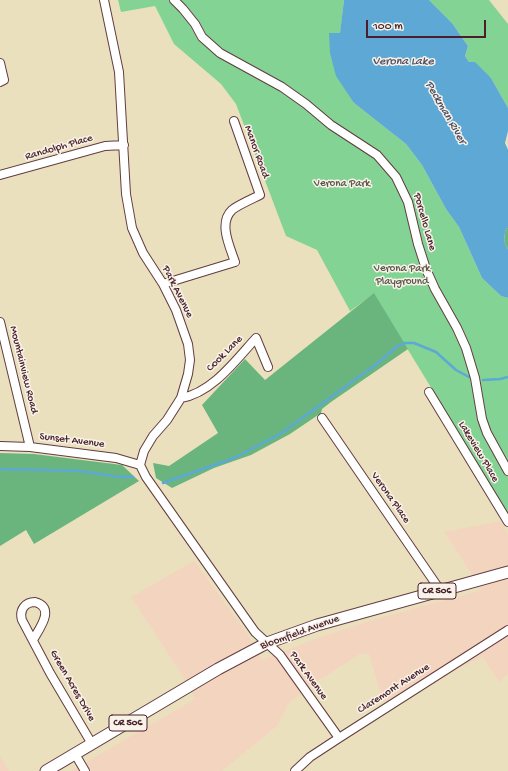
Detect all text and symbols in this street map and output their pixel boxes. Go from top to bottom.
scale bar [368,12,488,38]
text: 100 m [373,20,403,34]
water label: Verona Lake [372,55,434,69]
water label: Peckman River [421,79,469,147]
street label: Manor Road [240,124,272,180]
street label: Randolph Place [24,132,94,164]
park label: Verona Park [314,177,370,191]
street label: Porcello Lane [409,192,439,252]
park label: Verona Park Playground [374,262,430,288]
street label: Park Avenue [158,264,196,320]
street label: Mountainview Road [6,325,40,415]
street label: Cook Lane [204,333,246,375]
street label: Lakeview Place [455,419,501,485]
street label: Sunset Avenue [39,430,105,452]
street label: Verona Place [368,470,412,526]
road number: CR 506 [418,583,456,599]
street label: Bloomfield Avenue [259,613,341,653]
street label: Green Acres Drive [46,648,98,724]
street label: Park Avenue [286,649,330,703]
street label: Claremont Avenue [356,661,432,717]
road number: CR 506 [109,715,147,731]

